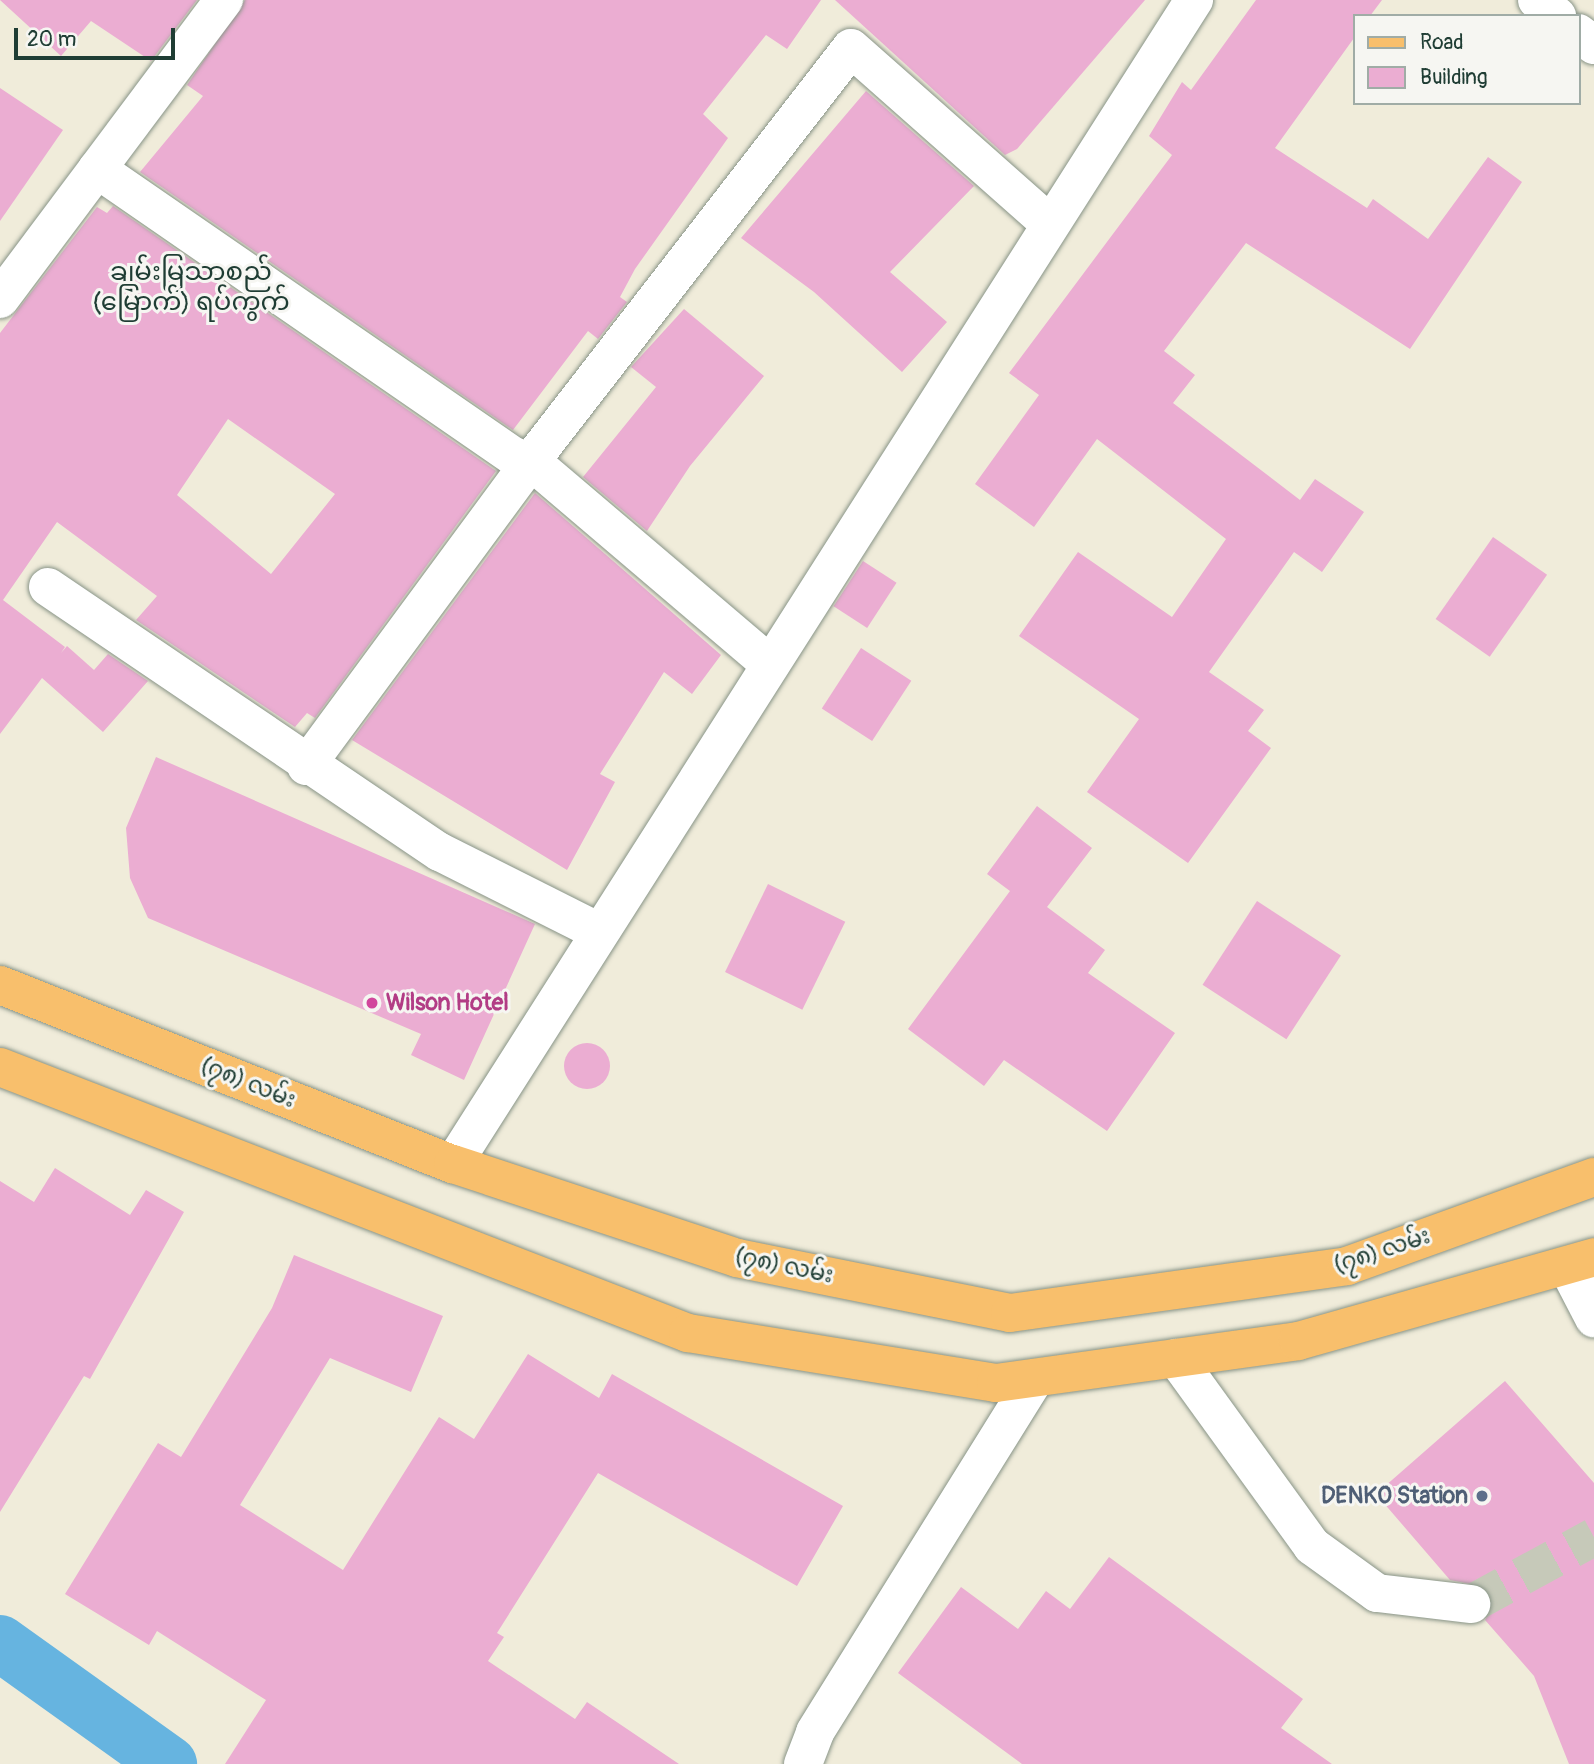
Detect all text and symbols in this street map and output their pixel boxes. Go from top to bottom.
scale bar [18,14,178,58]
legend [1352,14,1580,105]
text: 20 m [27,26,76,53]
text: Road [1420,29,1464,56]
text: Building [1420,64,1487,91]
district label: ချမ်းမြသာစည် (မြောက်) ရပ်ကွက် [92,257,290,318]
place label: Wilson Hotel [386,989,509,1017]
marker: Wilson Hotel [364,995,380,1011]
street label: (၇၈) လမ်း [197,1052,299,1114]
street label: (၇၈) လမ်း [1330,1222,1434,1280]
street label: (၇၈) လမ်း [732,1242,836,1290]
place label: DENKO Station [1321,1482,1468,1510]
marker: DENKO Station [1474,1488,1490,1504]

